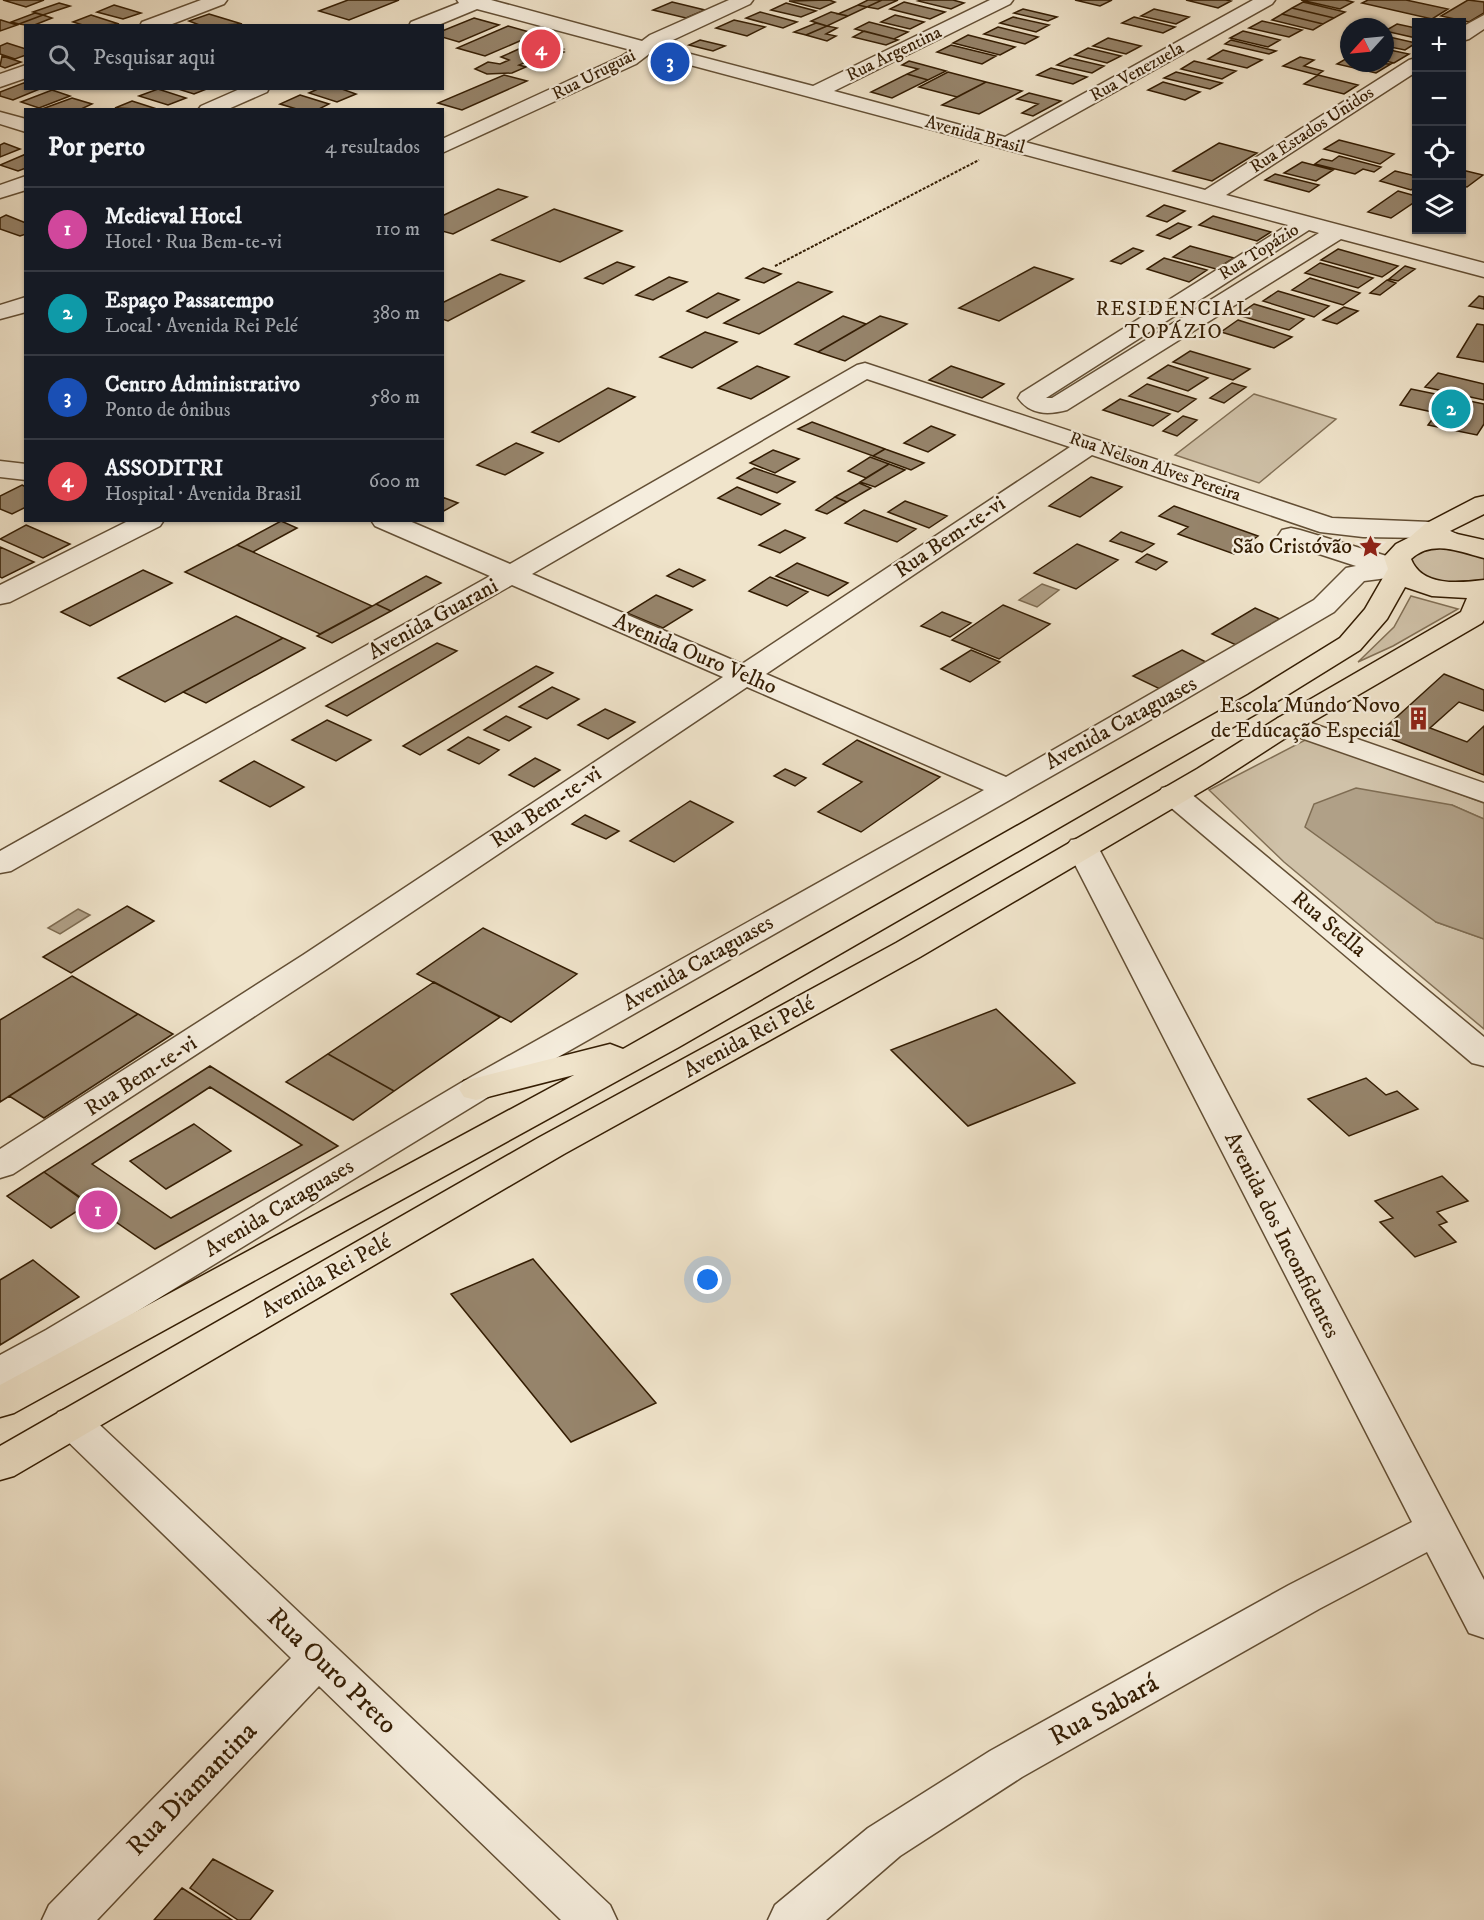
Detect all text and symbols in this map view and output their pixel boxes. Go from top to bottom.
north arrow [1340,18,1394,72]
map controls [1412,18,1466,234]
button: + [1412,18,1466,72]
street label: Rua Argentina [843,21,946,87]
search box [24,24,444,90]
pin: 4 [522,26,560,72]
street label: Rua Venezuela [1086,37,1188,107]
pin: 3 [650,40,690,84]
icon: search [45,41,78,74]
text: Pesquisar aqui [93,44,215,71]
street label: Rua Uruguai [549,45,639,105]
button: − [1412,72,1466,126]
street label: Rua Estados Unidos [1246,82,1378,178]
street label: Avenida Brasil [923,111,1028,159]
button: locate [1412,126,1466,180]
text: Por perto [48,131,145,164]
text: 4 resultados [325,135,420,160]
button: layers [1412,180,1466,234]
text: Medieval Hotel [105,203,242,230]
text: 1 [64,217,71,242]
text: 110 m [375,217,420,242]
street label: Rua Topázio [1215,219,1303,285]
text: Hotel · Rua Bem-te-vi [105,230,282,255]
text: Espaço Passatempo [105,287,274,314]
district label: RESIDENCIAL TOPÁZIO [1096,297,1252,345]
text: 2 [63,301,72,326]
text: 380 m [372,301,420,326]
text: Local · Avenida Rei Pelé [105,314,298,339]
text: Centro Administrativo [105,371,300,398]
text: 3 [64,385,71,410]
text: 580 m [370,385,420,410]
pin: 2 [1432,386,1470,432]
text: Ponto de ônibus [105,398,230,423]
street label: Rua Nelson Alves Pereira [1066,427,1244,507]
text: ASSODITRI [105,455,223,482]
text: 4 [62,469,73,494]
text: 600 m [369,469,420,494]
text: Hospital · Avenida Brasil [105,482,301,507]
street label: Rua Bem-te-vi [889,490,1011,584]
place label: São Cristóvão [1233,533,1352,560]
place icon: São Cristóvão [1357,533,1383,559]
street label: Avenida Guarani [363,572,503,666]
street label: Avenida Ouro Velho [609,607,781,701]
street label: Avenida Cataguases [1040,670,1202,776]
place label: Escola Mundo Novo de Educação Especial [1211,692,1400,744]
building icon: Escola Mundo Novo de Educação Especial [1405,705,1431,731]
street label: Rua Bem-te-vi [485,760,607,854]
street label: Rua Stella [1286,885,1372,964]
street label: Avenida Cataguases [618,909,778,1017]
street label: Avenida Rei Pelé [679,990,819,1084]
street label: Rua Bem-te-vi [80,1030,202,1122]
street label: Avenida dos Inconfidentes [1218,1127,1346,1343]
street label: Avenida Cataguases [199,1153,359,1263]
pin: 1 [78,1188,118,1232]
street label: Avenida Rei Pelé [256,1228,396,1324]
your location [693,1265,722,1294]
street label: Rua Ouro Preto [260,1600,404,1742]
street label: Rua Sabará [1043,1666,1165,1754]
street label: Rua Diamantina [119,1714,265,1863]

